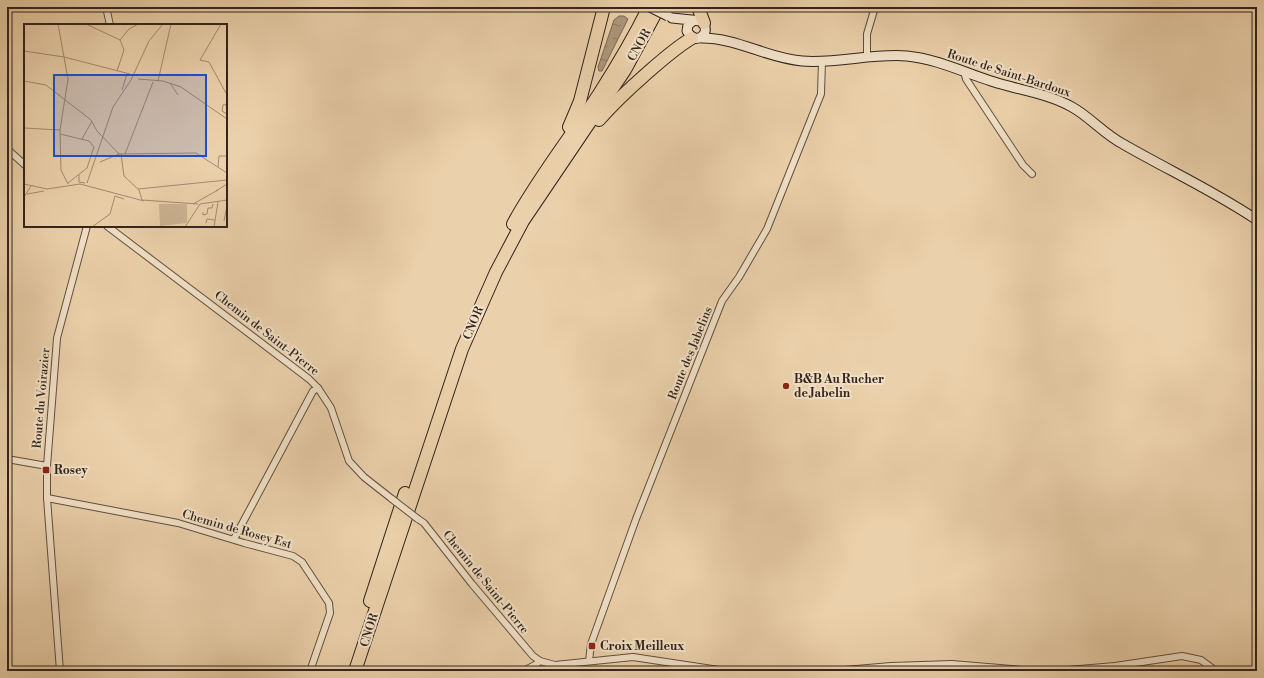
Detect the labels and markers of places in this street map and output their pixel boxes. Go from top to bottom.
place label: B&B Au Rucher de Jabelin [794,372,884,401]
marker: B&B Au Rucher de Jabelin [781,381,791,391]
place label: Rosey [54,463,88,478]
marker: Rosey [41,465,51,475]
place label: Croix Meilleux [600,639,684,654]
marker: Croix Meilleux [587,641,597,651]

